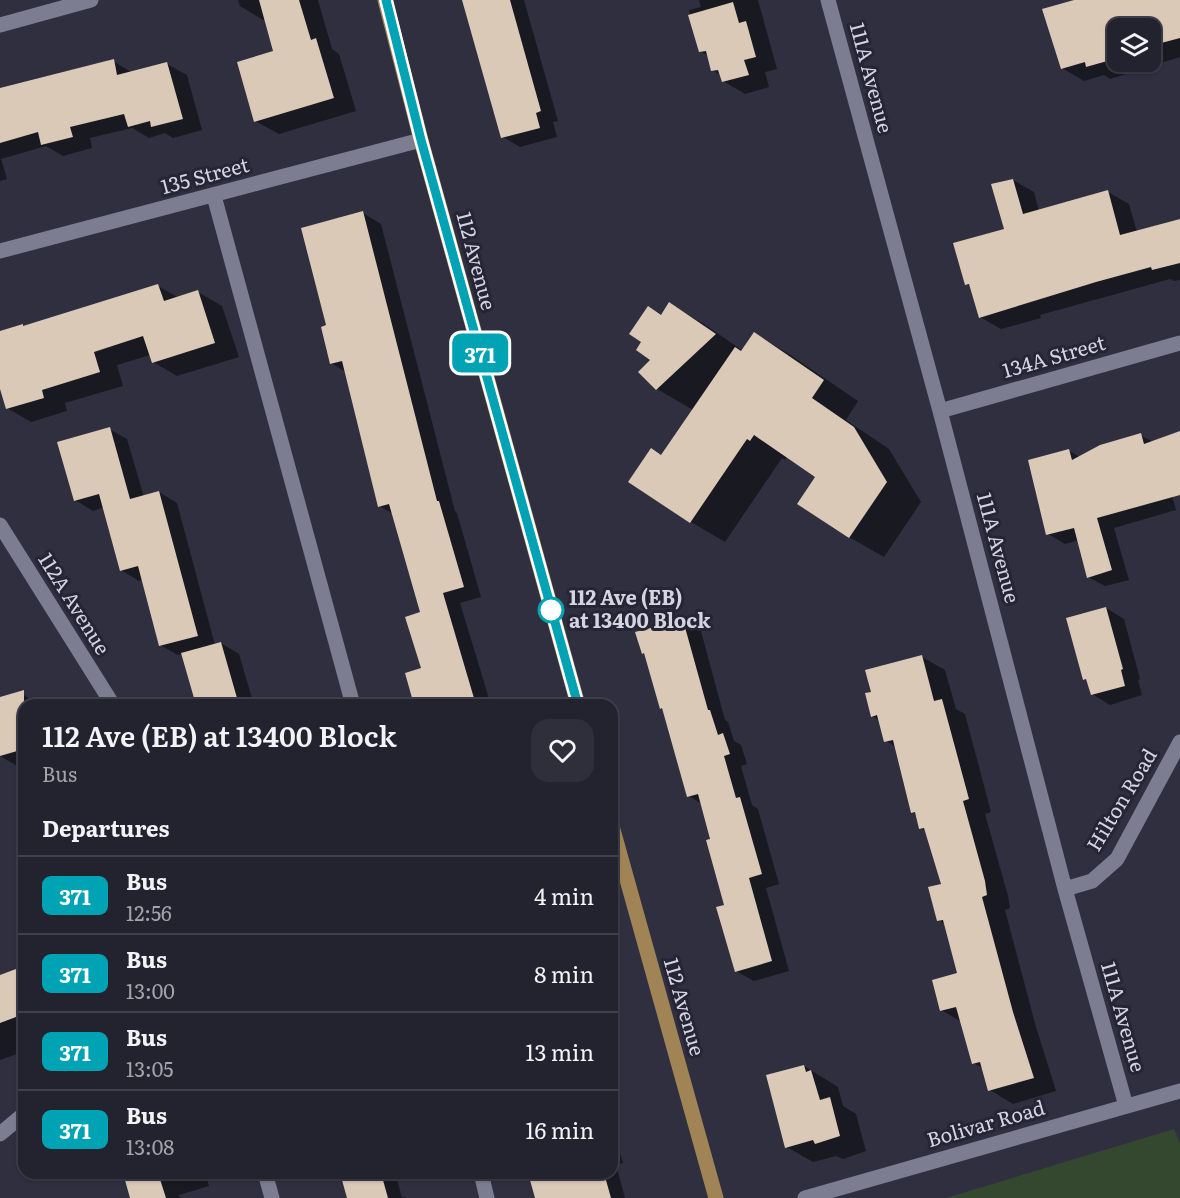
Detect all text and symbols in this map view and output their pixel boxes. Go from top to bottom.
map controls [1107,18,1161,72]
button: layers [1107,18,1161,72]
street label: 111A Avenue [844,19,902,136]
street label: 135 Street [157,148,252,200]
street label: 112 Avenue [450,208,505,313]
street label: 134A Street [998,326,1108,384]
line badge: 371 [446,334,514,372]
text: 371 [464,338,496,369]
street label: 111A Avenue [971,489,1029,606]
street label: 112A Avenue [32,546,119,660]
place label: 112 Ave (EB) at 13400 Block [569,581,711,634]
marker: 112 Ave (EB) at 13400 Block [538,597,564,623]
text: 112 Ave (EB) at 13400 Block [42,714,397,756]
button: heart [531,719,594,782]
street label: Hilton Road [1078,742,1163,856]
text: Bus [42,758,77,788]
text: Departures [42,811,169,844]
text: Bus [126,864,167,897]
text: 4 min [534,879,594,912]
text: 371 [59,880,91,911]
text: 12:56 [126,897,172,927]
text: Bus [126,942,167,975]
street label: 112 Avenue [658,954,714,1059]
text: 8 min [534,957,594,990]
text: 371 [59,958,91,989]
street label: 111A Avenue [1095,958,1155,1075]
text: 13:00 [126,975,175,1005]
text: Bus [126,1020,167,1053]
text: 13 min [525,1035,594,1068]
text: 371 [59,1036,91,1067]
text: 13:05 [126,1053,173,1083]
street label: Bolivar Road [923,1091,1048,1153]
text: Bus [126,1098,167,1131]
text: 16 min [526,1113,594,1146]
text: 371 [59,1114,91,1145]
text: 13:08 [126,1131,174,1161]

